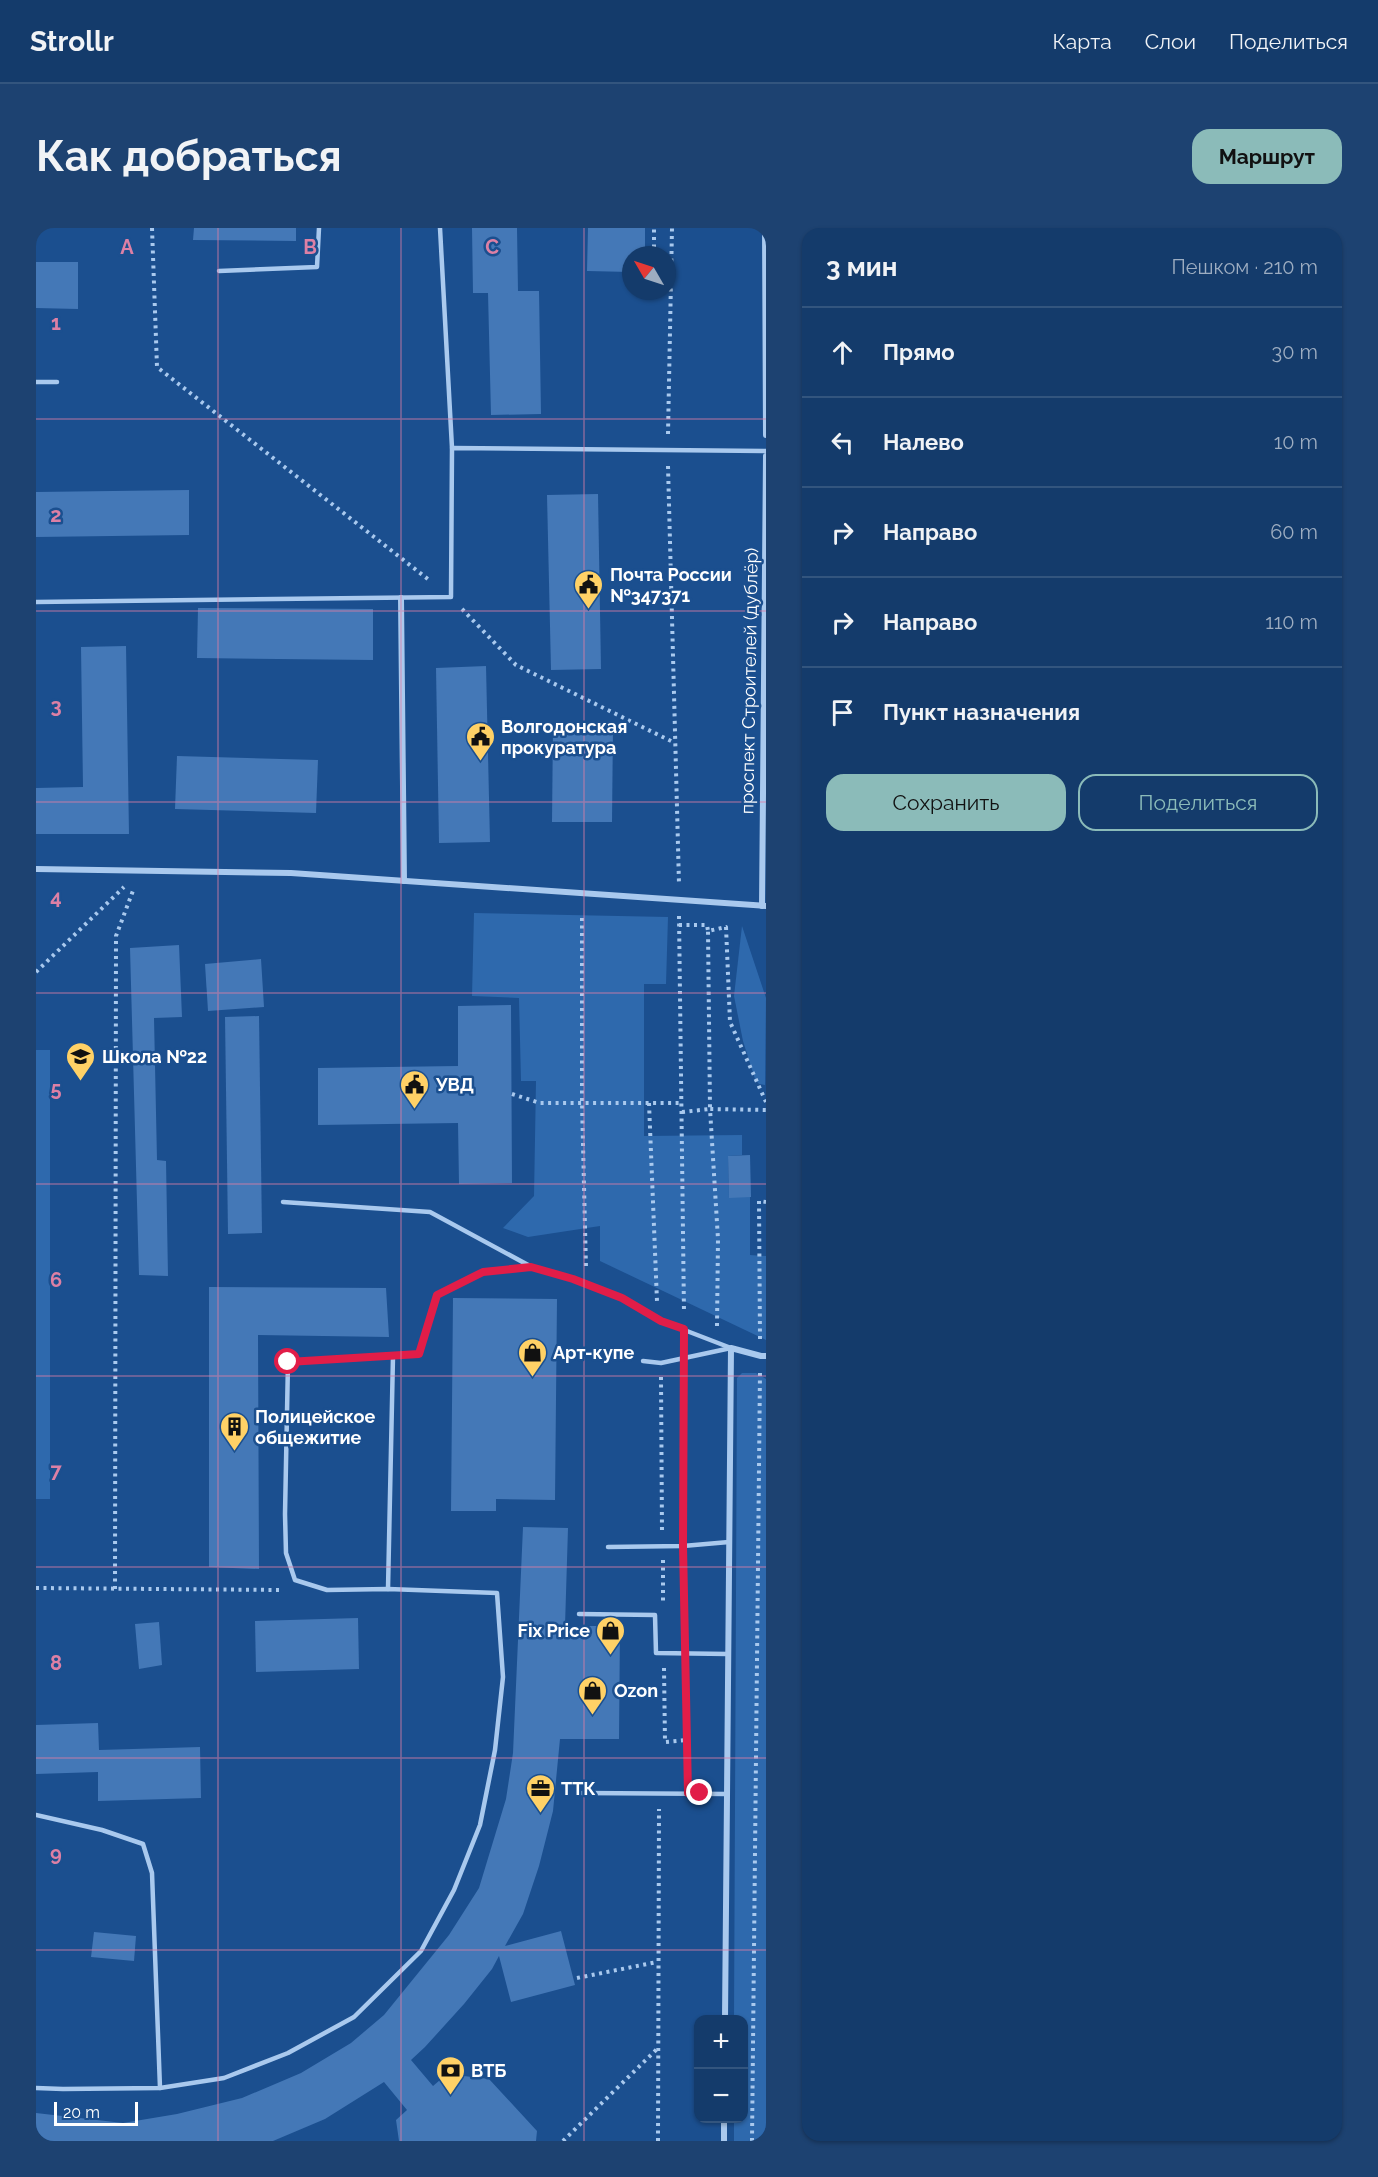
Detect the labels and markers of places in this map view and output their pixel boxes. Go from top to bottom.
place label: Почта России №347371 [610,564,732,606]
public building icon: Почта России №347371 [573,568,605,610]
place label: Волгодонская прокуратура [501,716,627,758]
public building icon: Волгодонская прокуратура [464,720,496,762]
school or university icon: Школа №22 [65,1040,97,1082]
place label: Школа №22 [102,1046,207,1067]
public building icon: УВД [399,1068,431,1110]
place label: УВД [435,1074,474,1095]
shop icon: Арт-купе [516,1336,548,1378]
place label: Арт-купе [553,1342,634,1363]
place label: Полицейское общежитие [255,1406,375,1448]
building icon: Полицейское общежитие [218,1410,250,1452]
shop icon: Fix Price [595,1614,627,1656]
place label: Fix Price [518,1620,590,1641]
shop icon: Ozon [577,1674,609,1716]
place label: Ozon [614,1680,658,1701]
office icon: ТТК [524,1772,556,1814]
place label: ТТК [561,1778,596,1799]
bank icon: ВТБ [434,2054,466,2096]
place label: ВТБ [471,2060,506,2081]

